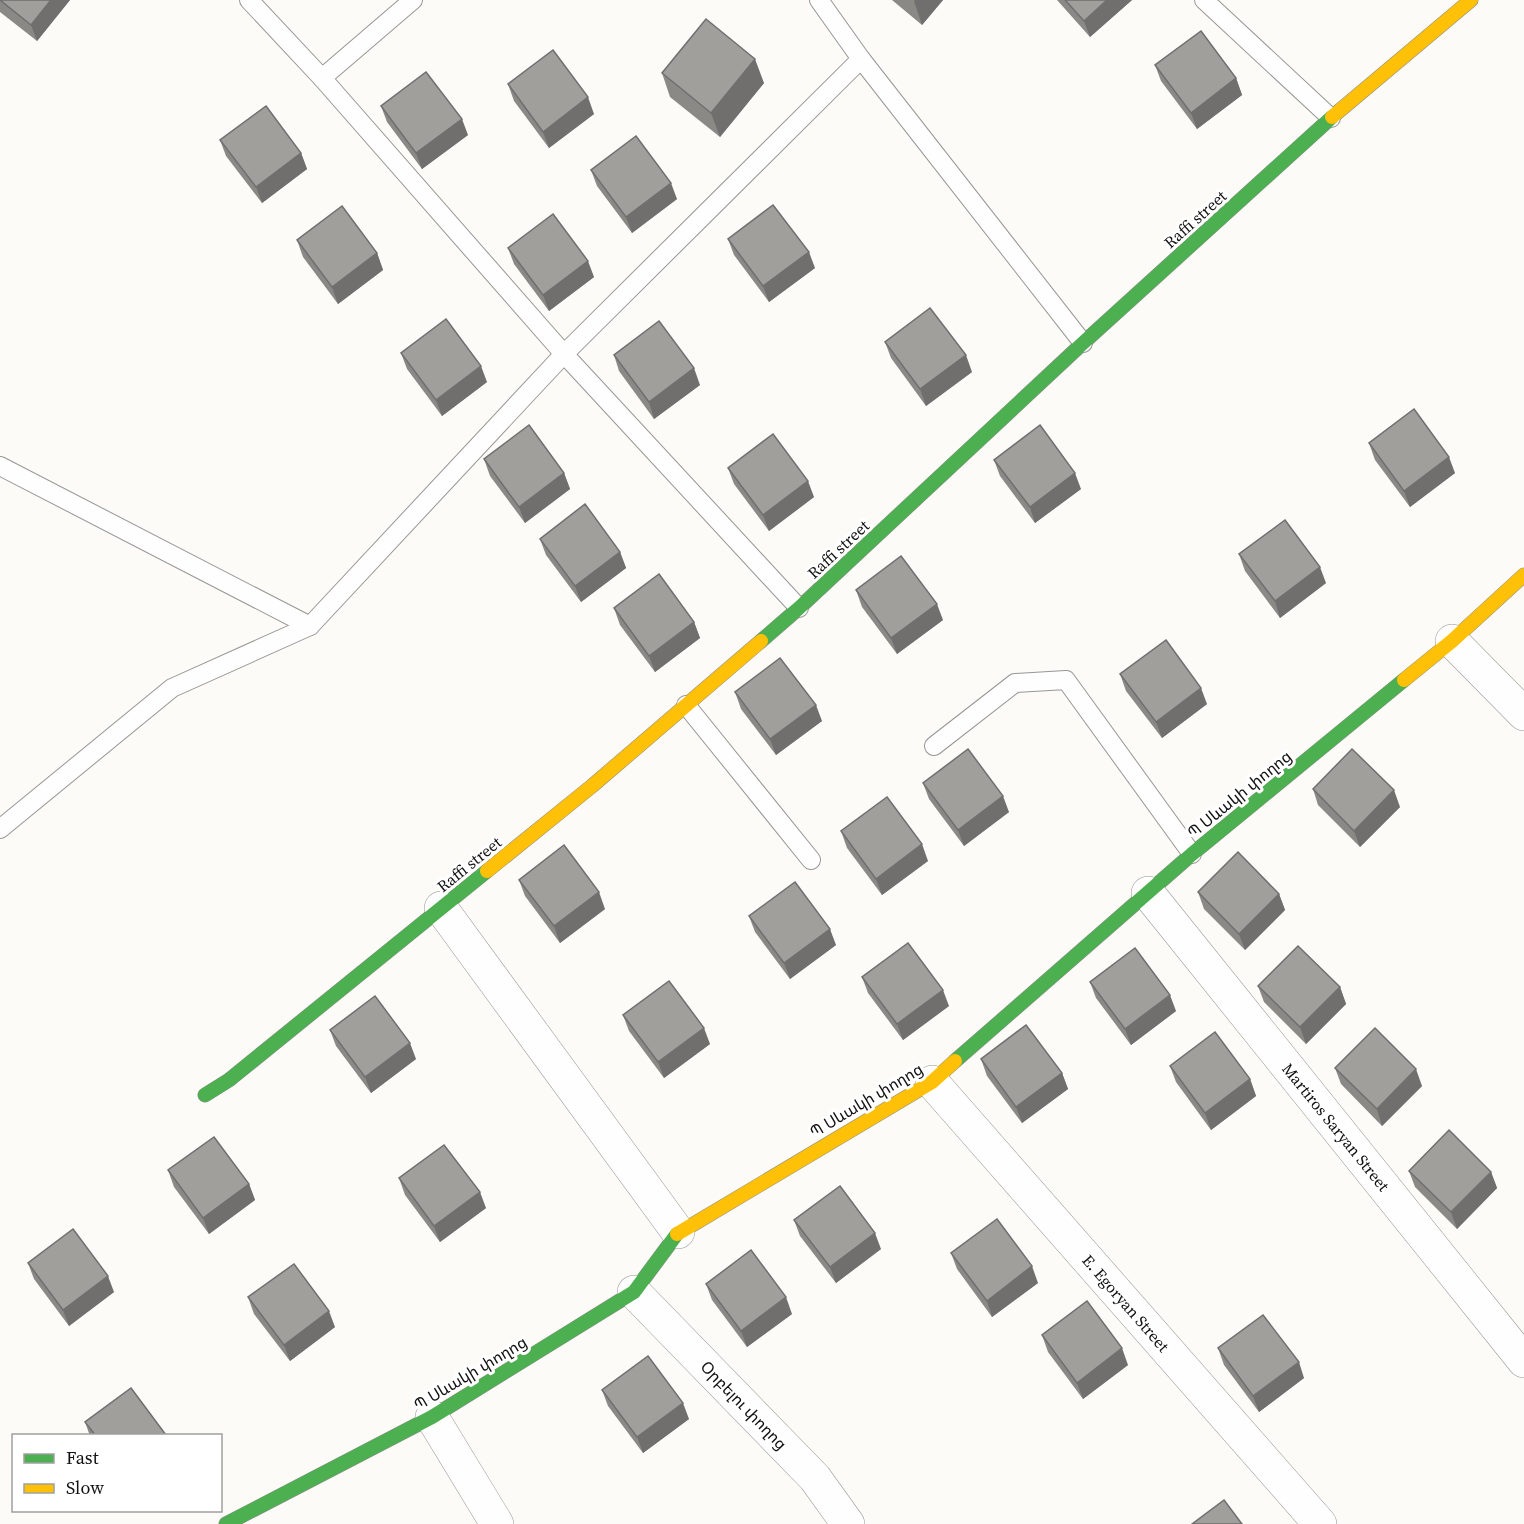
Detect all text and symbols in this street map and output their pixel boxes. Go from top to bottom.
street label: Raffi street [1159,184,1232,253]
street label: Raffi street [802,514,874,583]
street label: Պ Սևակի փողոց [1182,745,1296,843]
street label: Raffi street [432,831,507,897]
street label: Պ Սևակի փողոց [805,1058,927,1142]
street label: Martiros Saryan Street [1277,1058,1395,1196]
street label: E. Egoryan Street [1078,1250,1175,1357]
street label: Պ Սևակի փողոց [409,1331,531,1415]
street label: Օրբելու փողոց [696,1356,792,1454]
legend [12,1434,222,1512]
text: Fast [66,1445,99,1470]
text: Slow [66,1475,104,1500]

